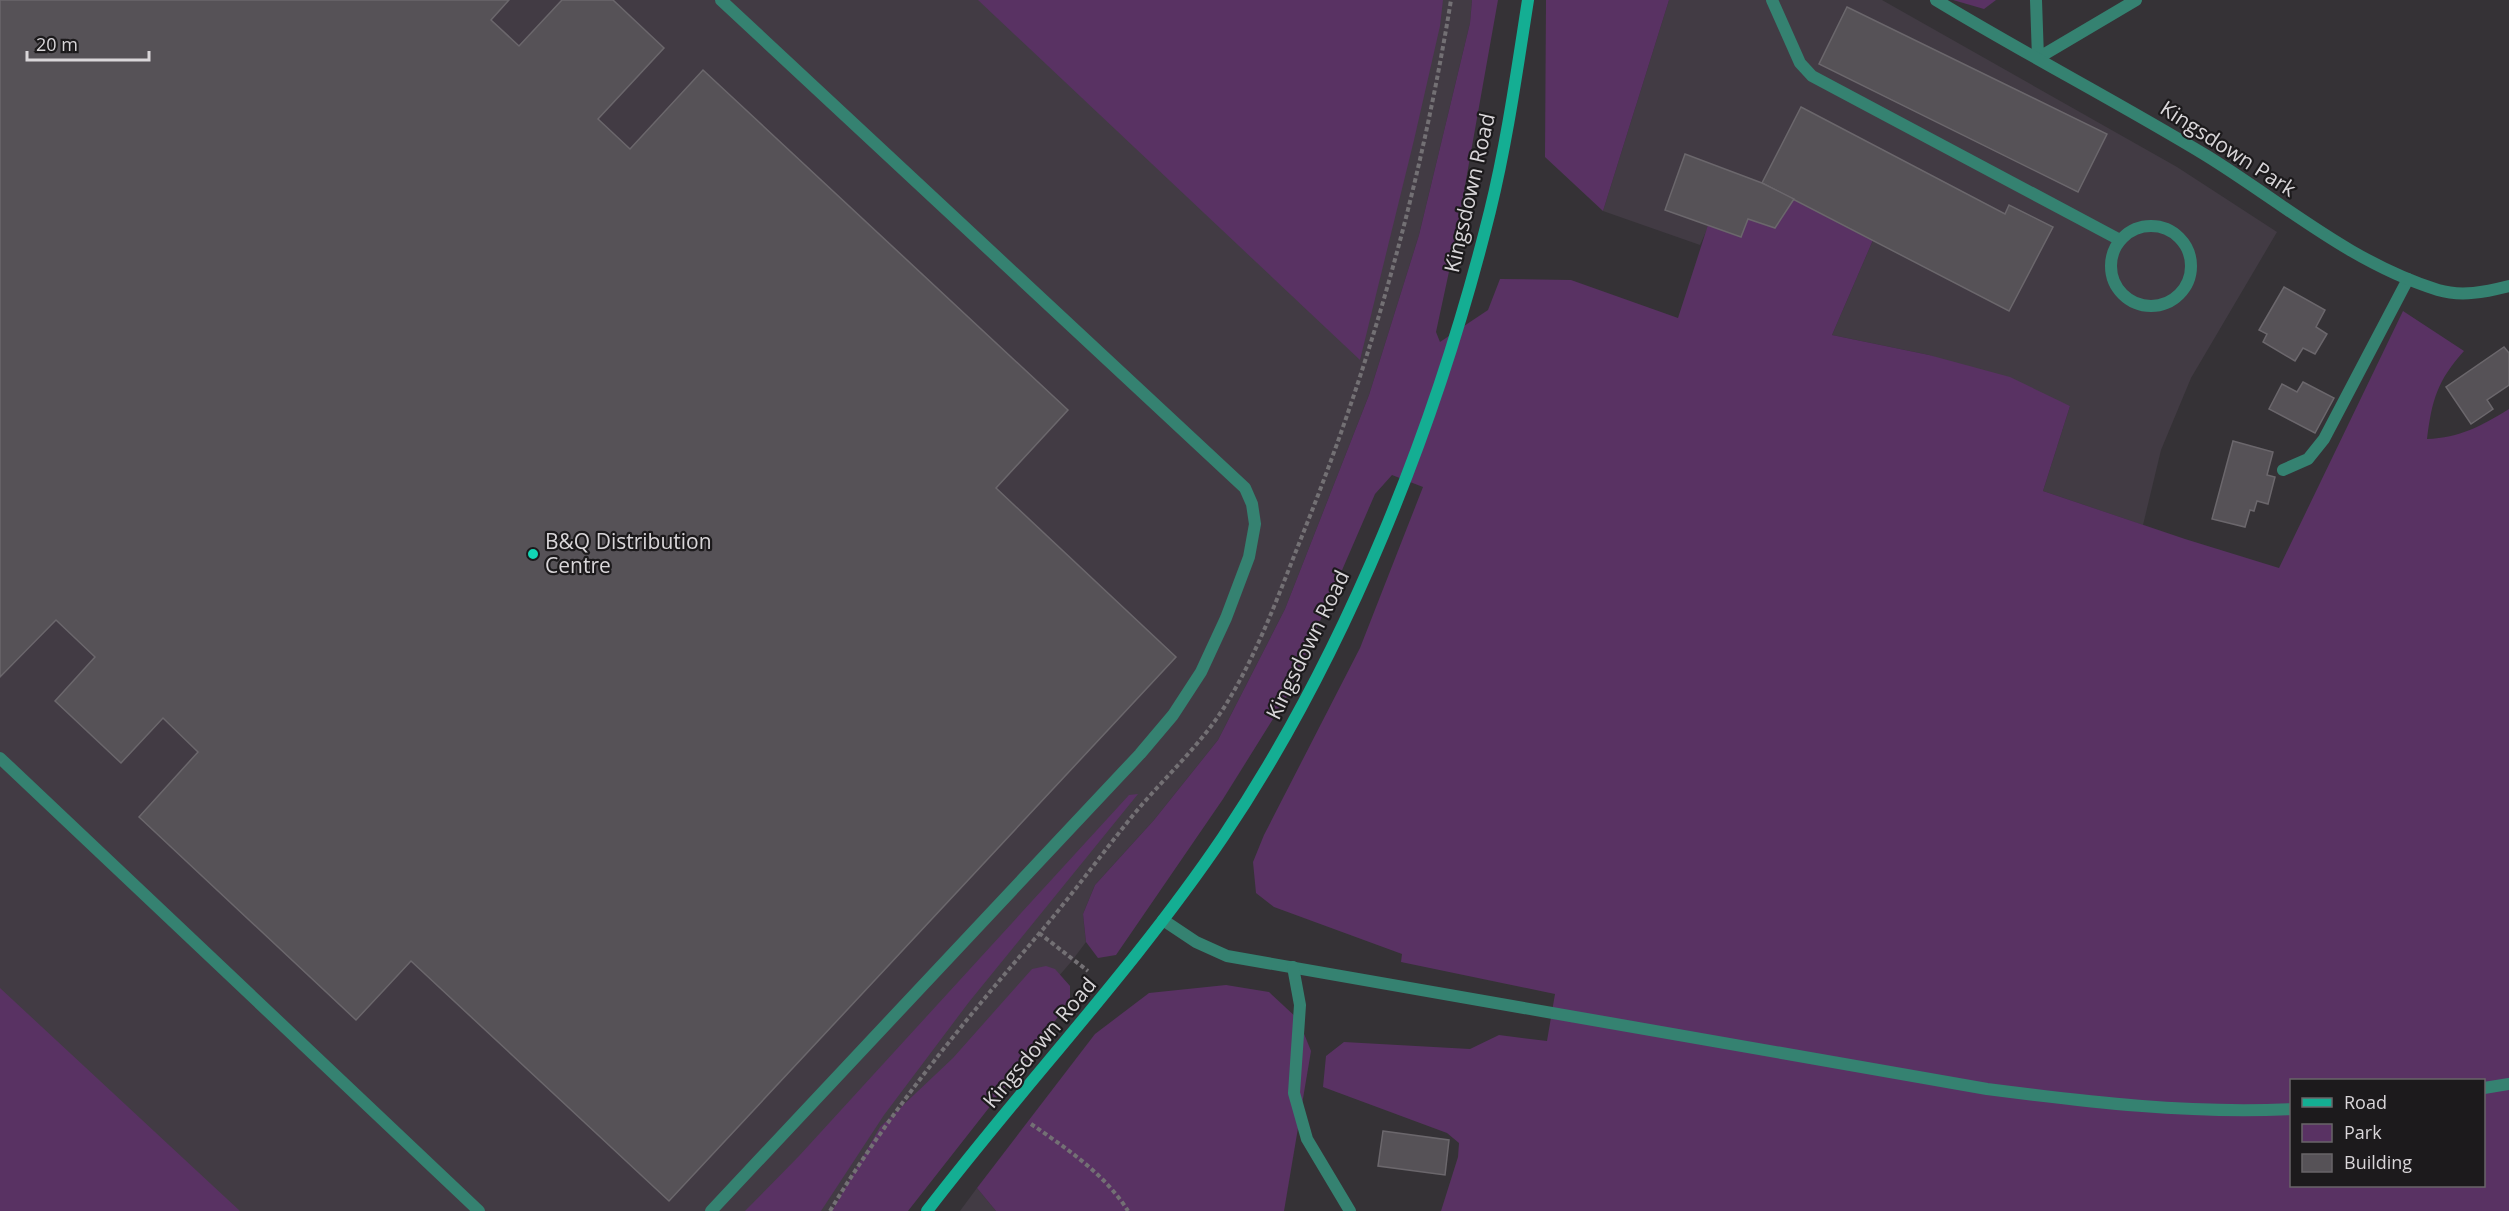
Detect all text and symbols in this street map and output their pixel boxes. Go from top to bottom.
scale bar [27,24,148,62]
text: 20 m [36,32,78,56]
street label: Kingsdown Park [2155,94,2302,203]
street label: Kingsdown Road [1437,110,1501,275]
place label: B&Q Distribution Centre [545,527,712,579]
marker: B&Q Distribution Centre [526,547,540,561]
street label: Kingsdown Road [1259,565,1355,724]
street label: Kingsdown Road [976,971,1102,1114]
legend [2290,1079,2485,1187]
text: Road [2344,1090,2387,1114]
text: Park [2344,1120,2382,1144]
text: Building [2344,1150,2412,1174]

